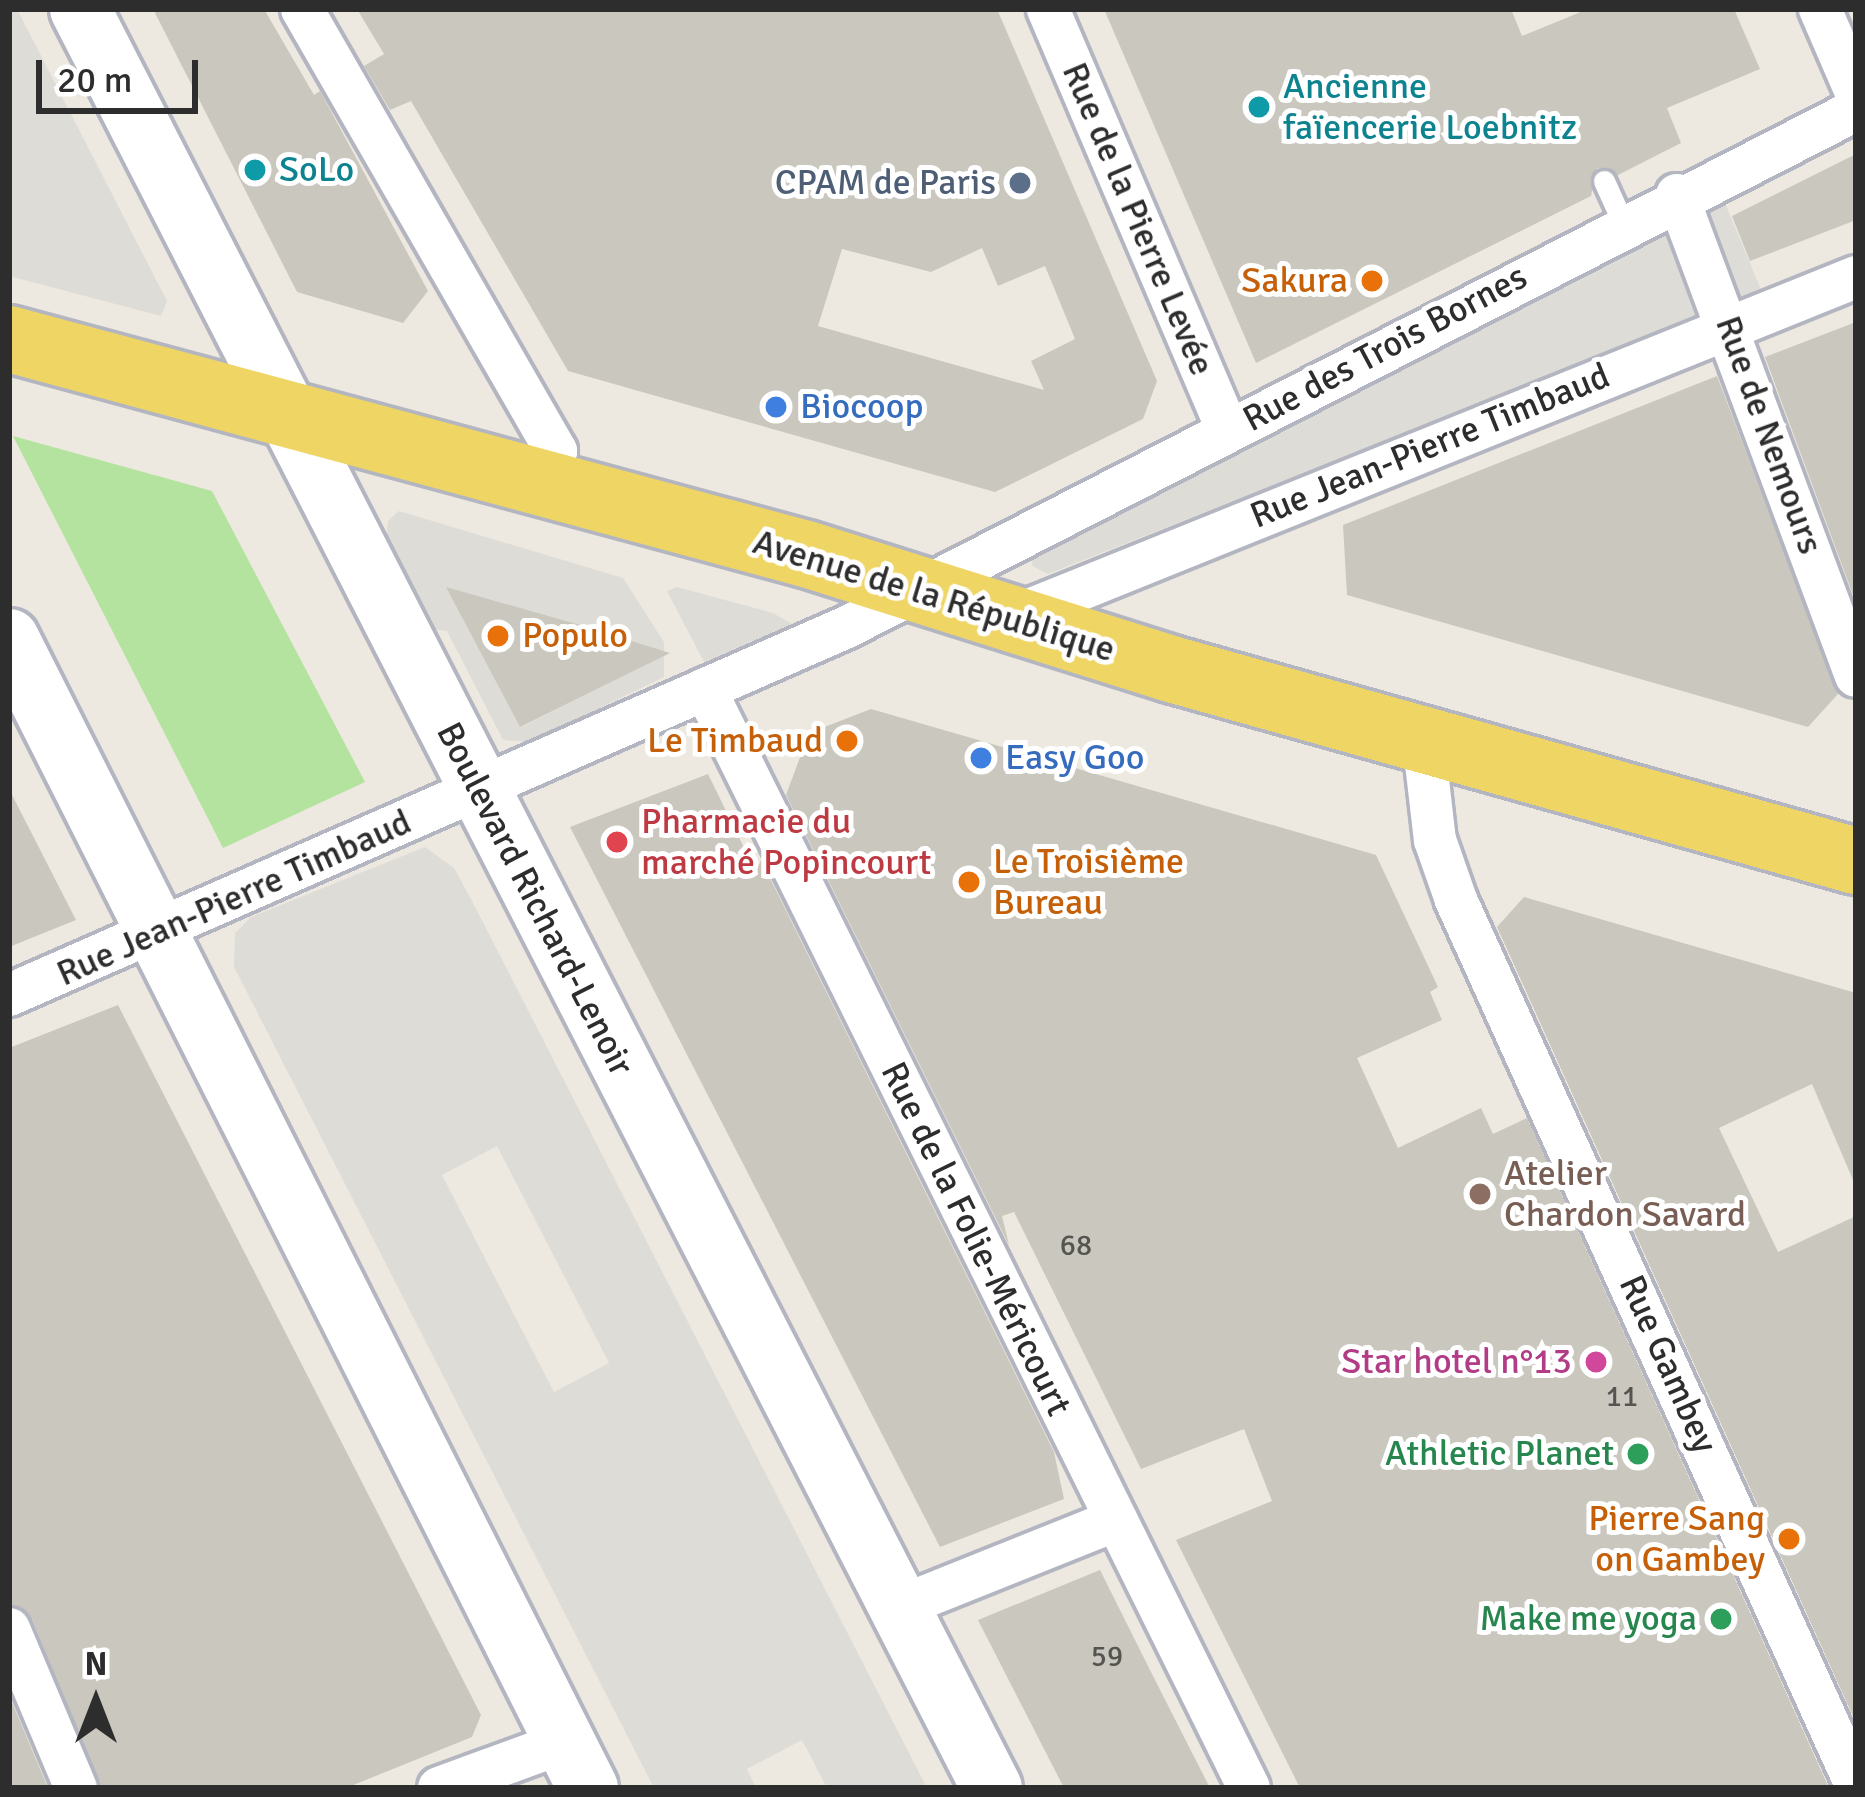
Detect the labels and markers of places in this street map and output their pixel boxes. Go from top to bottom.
place label: Ancienne faïencerie Loebnitz [1283,64,1577,149]
marker: Ancienne faïencerie Loebnitz [1246,94,1272,120]
place label: SoLo [279,148,354,192]
marker: SoLo [242,157,268,183]
place label: CPAM de Paris [775,161,996,205]
marker: CPAM de Paris [1007,170,1033,196]
place label: Sakura [1241,259,1348,303]
marker: Sakura [1359,268,1385,294]
place label: Biocoop [800,385,924,429]
marker: Biocoop [763,394,789,420]
place label: Populo [522,614,628,658]
marker: Populo [485,623,511,649]
place label: Le Timbaud [647,719,823,763]
marker: Le Timbaud [834,728,860,754]
place label: Easy Goo [1005,736,1144,780]
marker: Easy Goo [968,745,994,771]
place label: Pharmacie du marché Popincourt [641,799,931,884]
marker: Pharmacie du marché Popincourt [604,829,630,855]
place label: Le Troisième Bureau [993,839,1184,924]
marker: Le Troisième Bureau [956,869,982,895]
place label: Atelier Chardon Savard [1504,1151,1746,1236]
marker: Atelier Chardon Savard [1467,1181,1493,1207]
place label: Star hotel n°13 [1341,1340,1572,1384]
marker: Star hotel n°13 [1583,1349,1609,1375]
place label: Athletic Planet [1385,1432,1614,1476]
marker: Athletic Planet [1625,1441,1651,1467]
place label: Pierre Sang on Gambey [1588,1496,1765,1581]
marker: Pierre Sang on Gambey [1776,1526,1802,1552]
place label: Make me yoga [1479,1597,1697,1641]
marker: Make me yoga [1708,1606,1734,1632]

